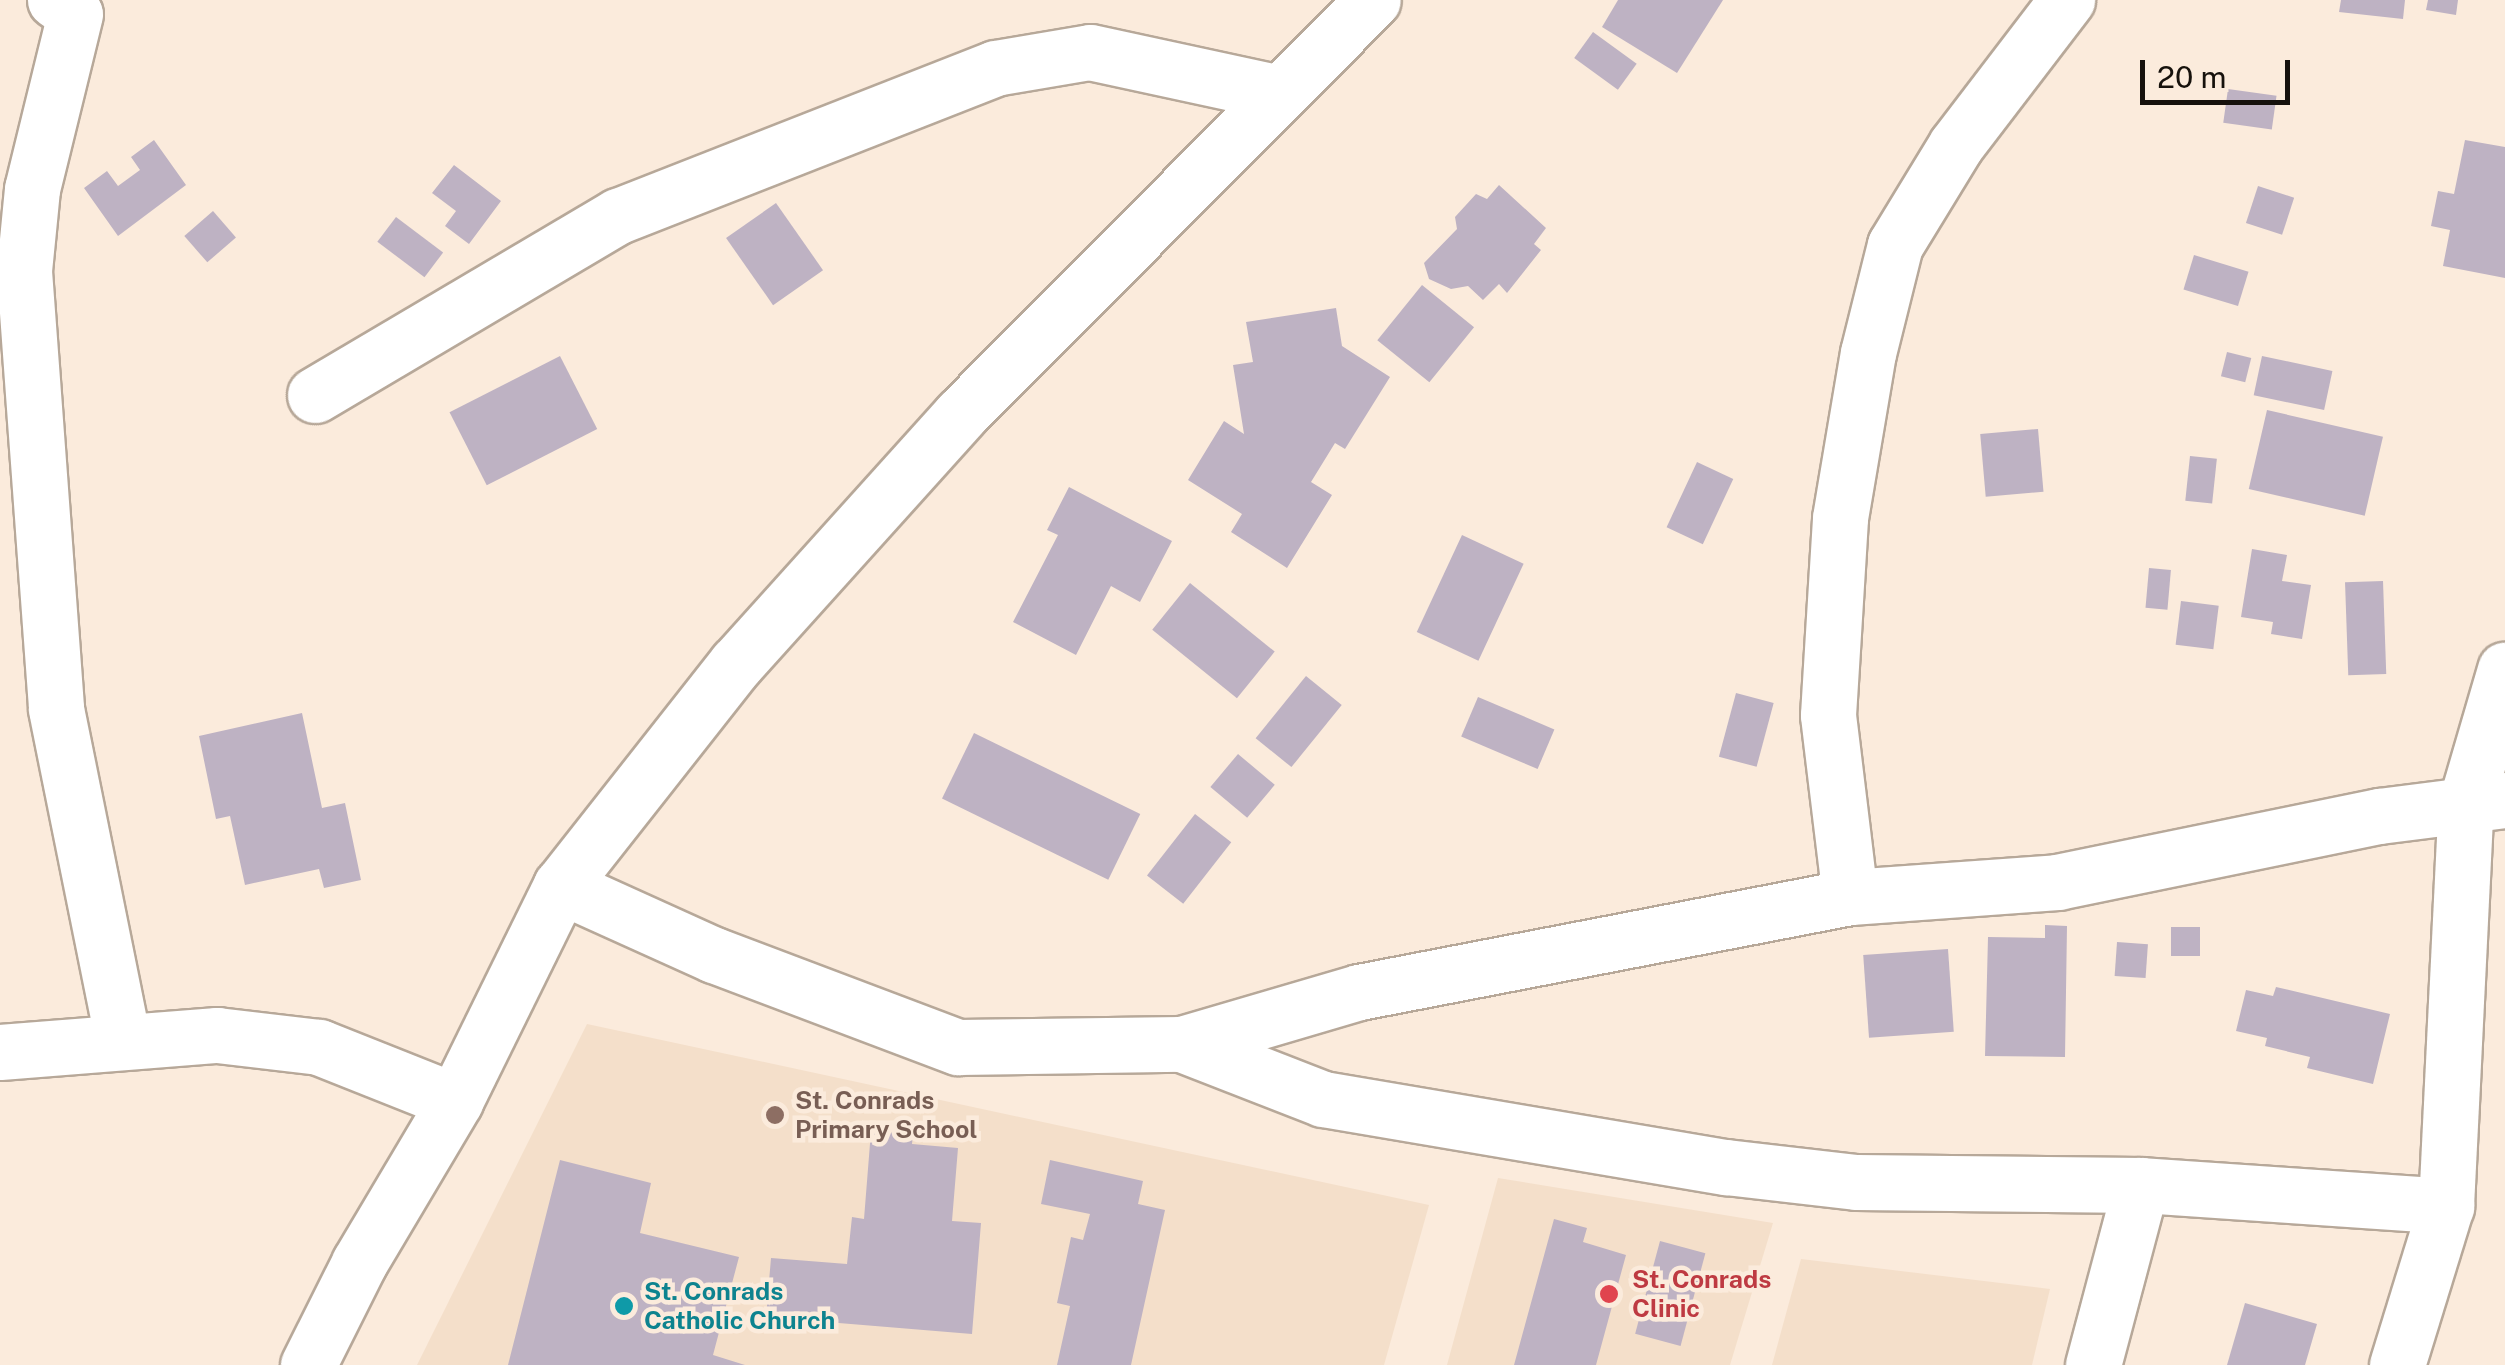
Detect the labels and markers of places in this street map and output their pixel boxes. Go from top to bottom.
place label: St. Conrads Primary School [795,1086,978,1145]
marker: St. Conrads Primary School [764,1104,786,1126]
place label: St. Conrads Clinic [1632,1265,1771,1324]
place label: St. Conrads Catholic Church [644,1277,835,1336]
marker: St. Conrads Clinic [1596,1281,1622,1307]
marker: St. Conrads Catholic Church [613,1295,635,1317]

